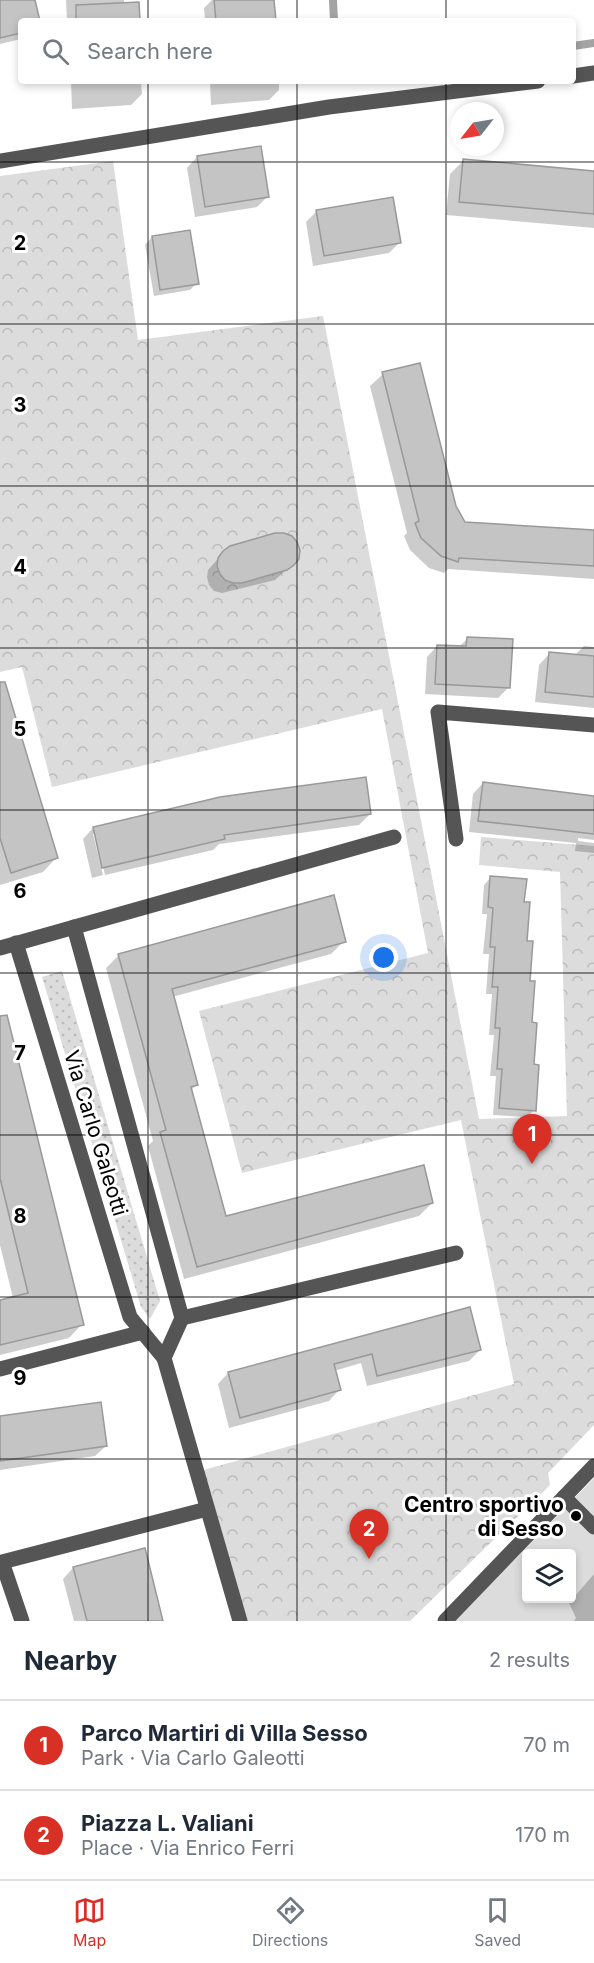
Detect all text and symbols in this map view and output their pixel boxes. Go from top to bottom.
search box [18,18,576,84]
icon: search [39,35,72,68]
text: Search here [87,38,213,64]
north arrow [450,102,504,156]
text: 2 [14,231,26,255]
text: 3 [14,393,26,417]
text: 4 [13,555,27,579]
text: 5 [14,717,26,741]
text: 6 [14,879,27,903]
your location [369,943,398,972]
text: 7 [14,1041,26,1065]
street label: Via Carlo Galeotti [59,1047,133,1219]
pin: 1 [512,1114,552,1164]
text: 8 [13,1204,27,1228]
text: 9 [14,1366,27,1390]
place label: Centro sportivo di Sesso [404,1492,564,1541]
marker: Centro sportivo di Sesso [569,1509,583,1523]
pin: 2 [350,1510,388,1559]
map controls [522,1549,576,1603]
button: layers [522,1549,576,1603]
text: Nearby [24,1645,117,1676]
text: 2 results [489,1648,570,1672]
text: Parco Martiri di Villa Sesso [81,1720,368,1746]
text: 1 [39,1733,48,1757]
text: 70 m [523,1733,570,1757]
text: Park · Via Carlo Galeotti [81,1746,305,1770]
text: Piazza L. Valiani [81,1810,254,1836]
text: 2 [37,1823,50,1847]
text: 170 m [515,1823,570,1847]
text: Place · Via Enrico Ferri [81,1836,294,1860]
tab: Map [73,1894,106,1950]
tab: Directions [252,1894,328,1950]
tab: Saved [474,1894,521,1950]

